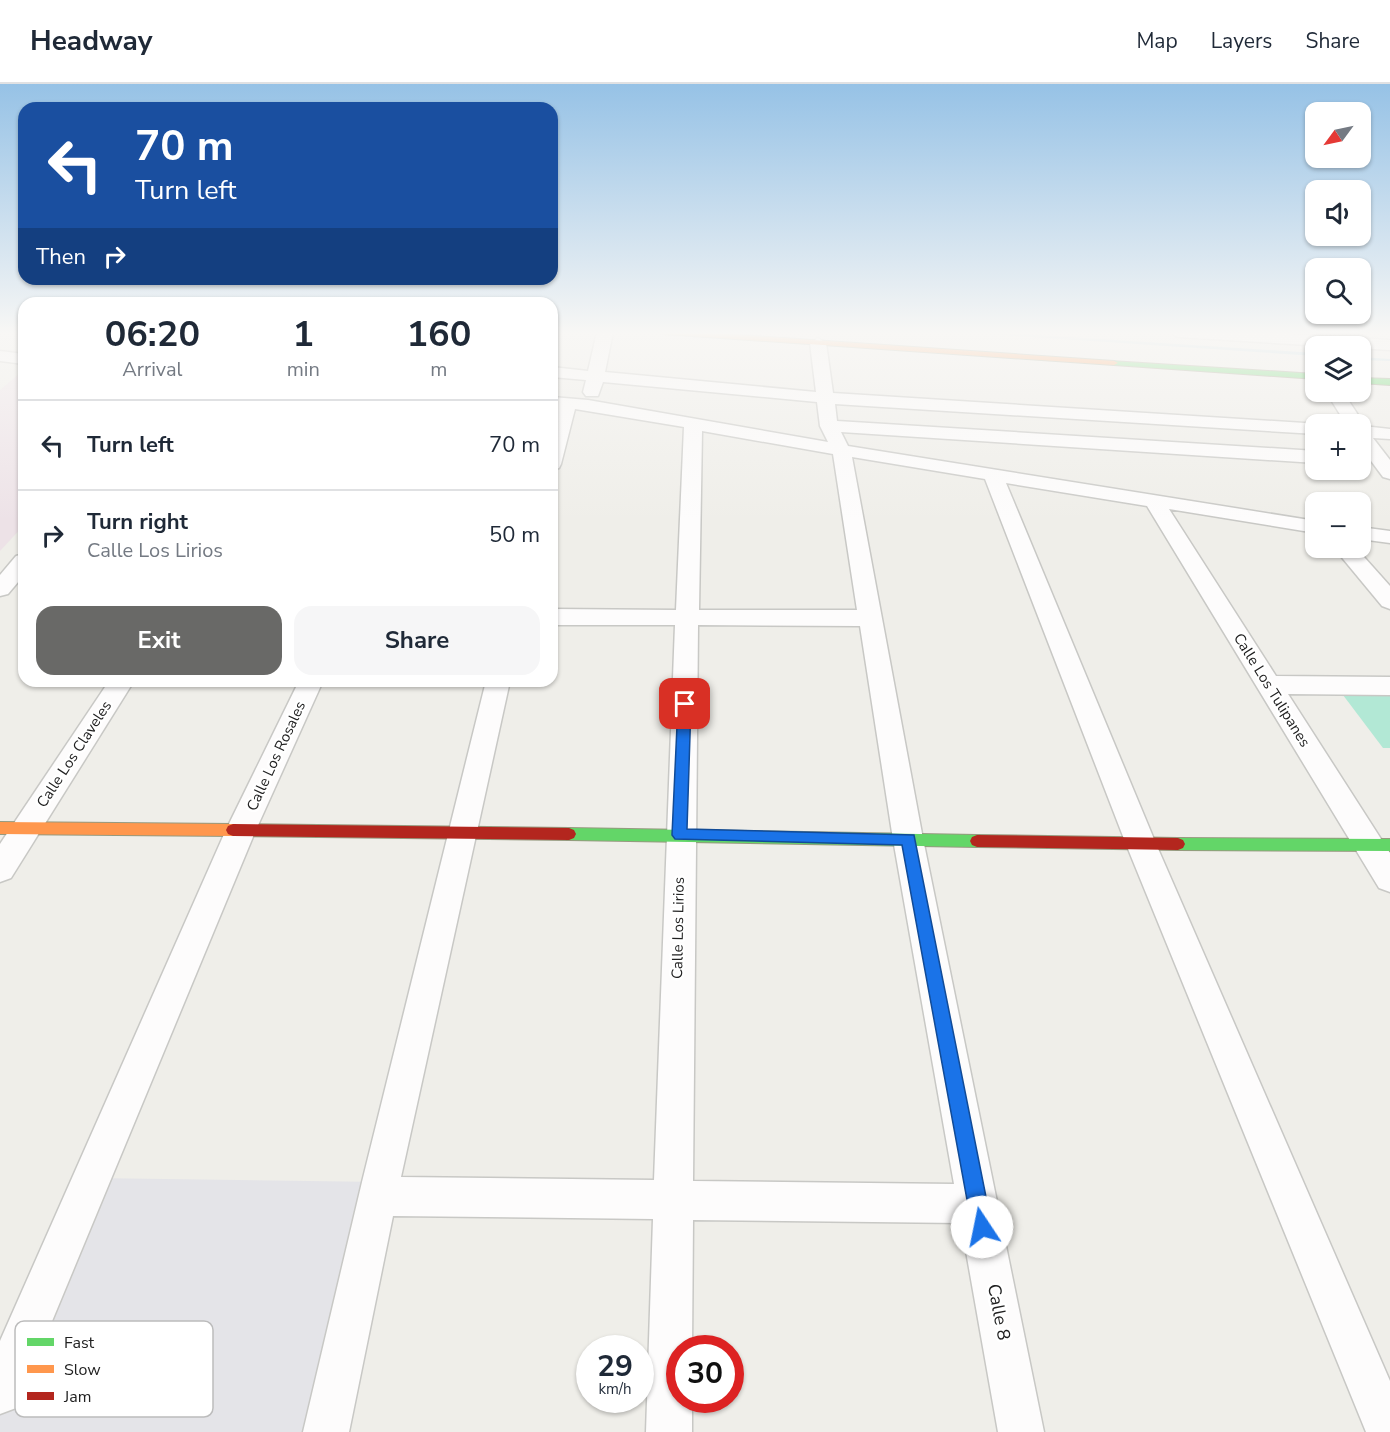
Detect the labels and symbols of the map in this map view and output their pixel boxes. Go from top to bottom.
north arrow [1305,102,1371,168]
street label: Calle Los Tulipanes [1229,629,1315,751]
pin [659,678,710,729]
street label: Calle Los Claveles [32,697,116,811]
street label: Calle Los Rosales [242,698,310,814]
street label: Calle Los Lirios [667,877,689,979]
position arrow [950,1195,1014,1259]
street label: Calle 8 [982,1282,1016,1342]
legend [15,1321,213,1417]
text: Fast [64,1332,95,1354]
speed limit sign: 30 [666,1335,744,1413]
text: Slow [64,1359,101,1381]
text: Jam [63,1386,91,1408]

